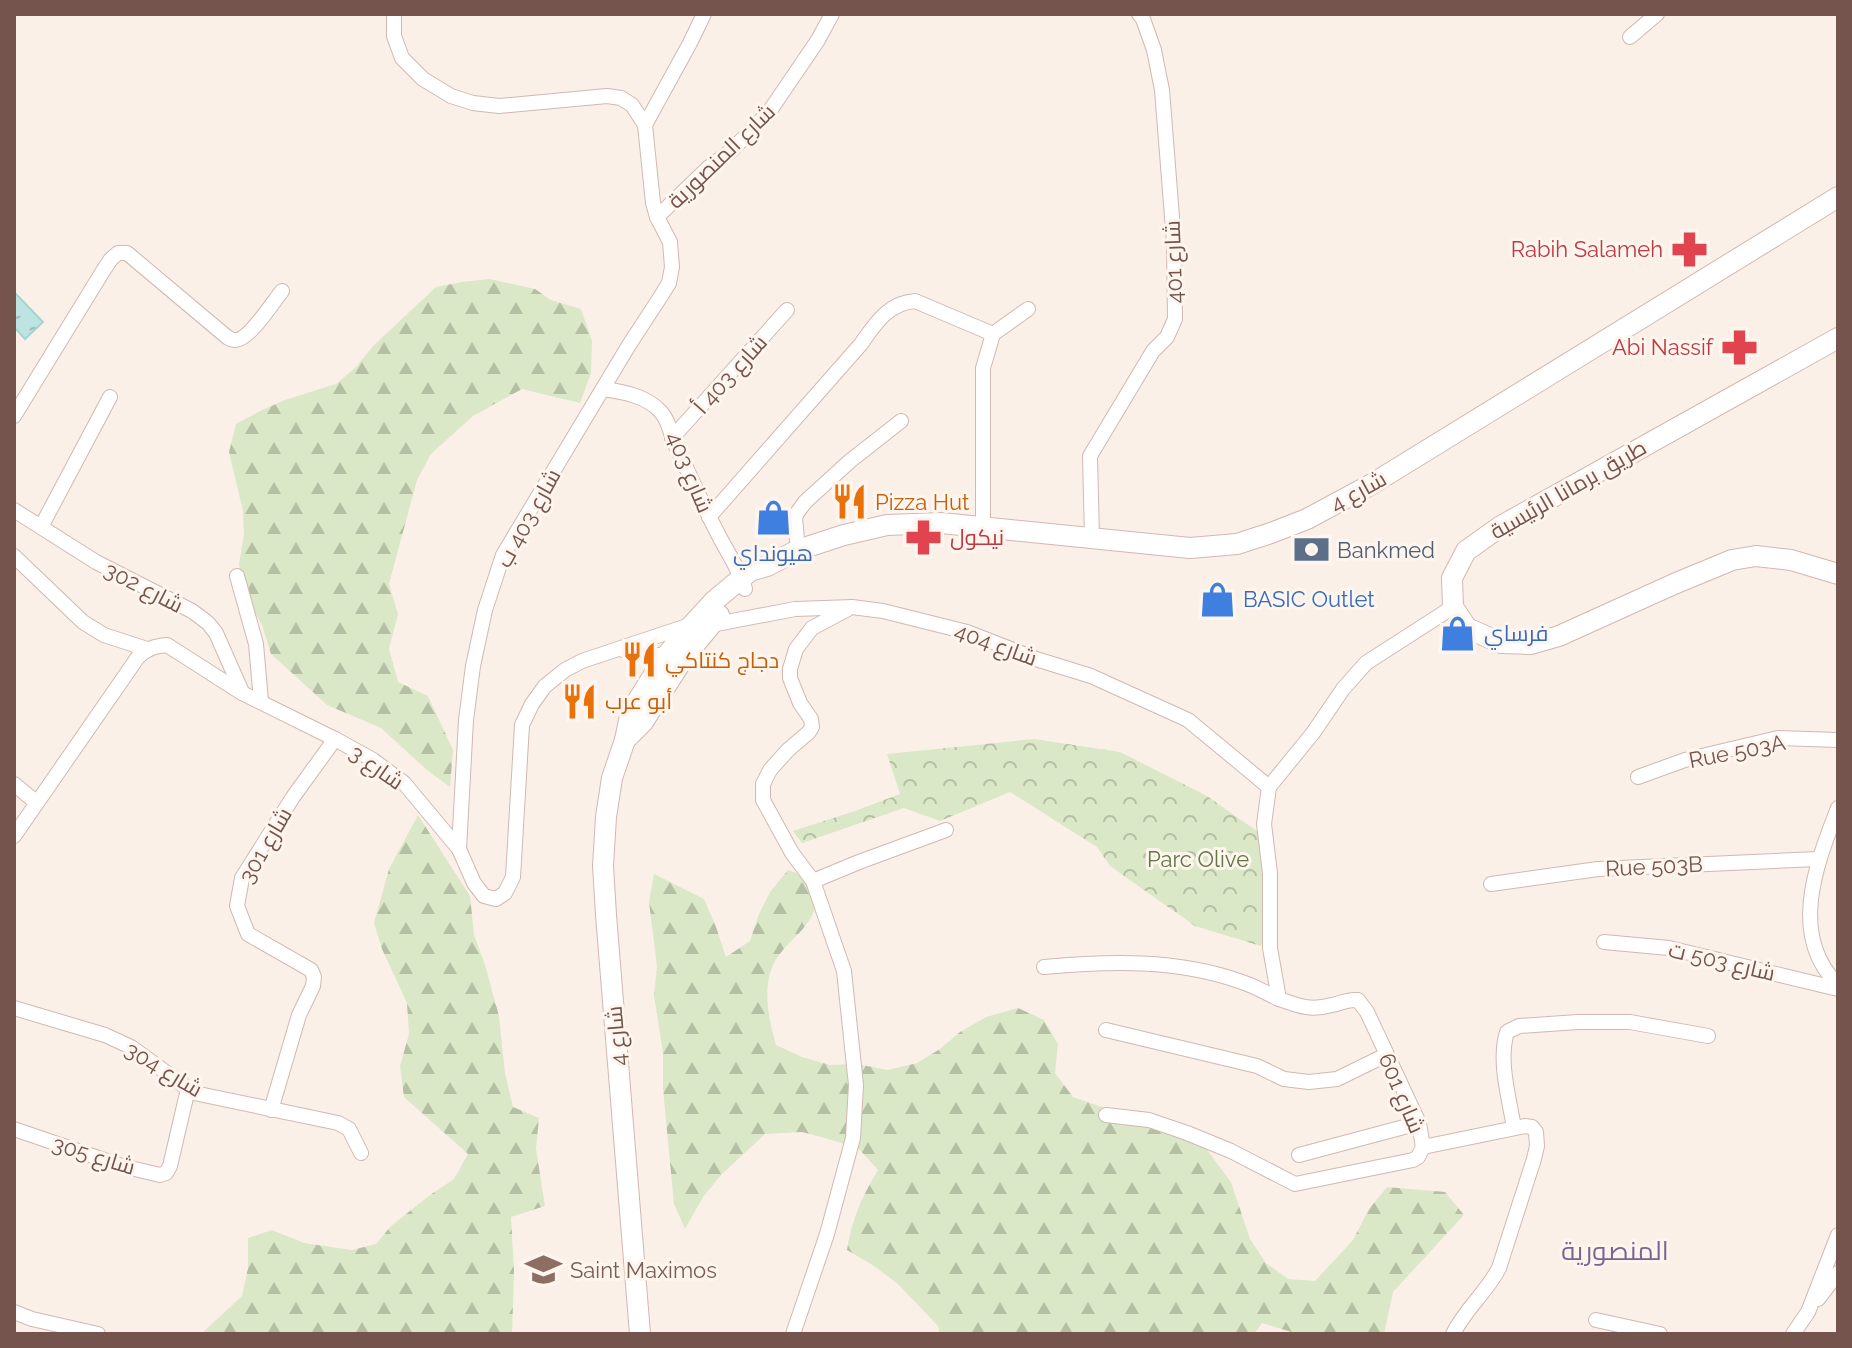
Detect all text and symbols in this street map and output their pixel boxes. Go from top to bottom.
street label: شارع المنصورية [662,98,781,215]
street label: شارع 401 [1159,220,1189,304]
pharmacy icon: Rabih Salameh [1670,230,1708,268]
place label: Rabih Salameh [1511,236,1663,262]
pharmacy icon: Abi Nassif [1720,328,1758,366]
street label: شارع 403 أ [688,329,774,420]
place label: Abi Nassif [1612,334,1714,360]
street label: شارع 403 [659,428,719,517]
street label: طريق برمانا الرئيسية [1485,434,1651,545]
street label: شارع 403 ب [490,464,567,573]
street label: شارع 4 [1325,465,1392,519]
restaurant icon: Pizza Hut [830,483,868,521]
place label: Pizza Hut [875,489,970,515]
shop icon: هيونداي [754,498,792,536]
pharmacy icon: نيكول [905,518,943,556]
place label: نيكول [950,524,1004,550]
bank icon: Bankmed [1292,531,1330,569]
place label: Bankmed [1337,537,1435,563]
place label: هيونداي [733,540,813,570]
street label: شارع 302 [99,556,188,620]
shop icon: BASIC Outlet [1198,580,1236,618]
place label: BASIC Outlet [1243,586,1375,612]
shop icon: فرساي [1439,614,1477,652]
street label: شارع 404 [951,617,1041,673]
place label: فرساي [1484,620,1548,650]
restaurant icon: دجاج كنتاكي [620,641,658,679]
place label: دجاج كنتاكي [665,647,779,677]
restaurant icon: أبو عرب [560,682,598,720]
place label: أبو عرب [605,688,672,714]
street label: Rue 503A [1686,729,1788,773]
street label: شارع 3 [344,739,409,796]
street label: شارع 301 [233,803,299,888]
park label: Parc Olive [1147,846,1249,872]
street label: Rue 503B [1605,850,1703,882]
street label: شارع 503 ت [1666,936,1778,988]
street label: شارع 4 [600,1005,634,1067]
street label: شارع 304 [120,1036,207,1104]
street label: شارع 601 [1372,1049,1430,1138]
street label: شارع 305 [49,1130,139,1182]
district label: المنصورية [1561,1236,1669,1266]
school or university icon: Saint Maximos [525,1251,563,1289]
place label: Saint Maximos [570,1257,717,1283]

